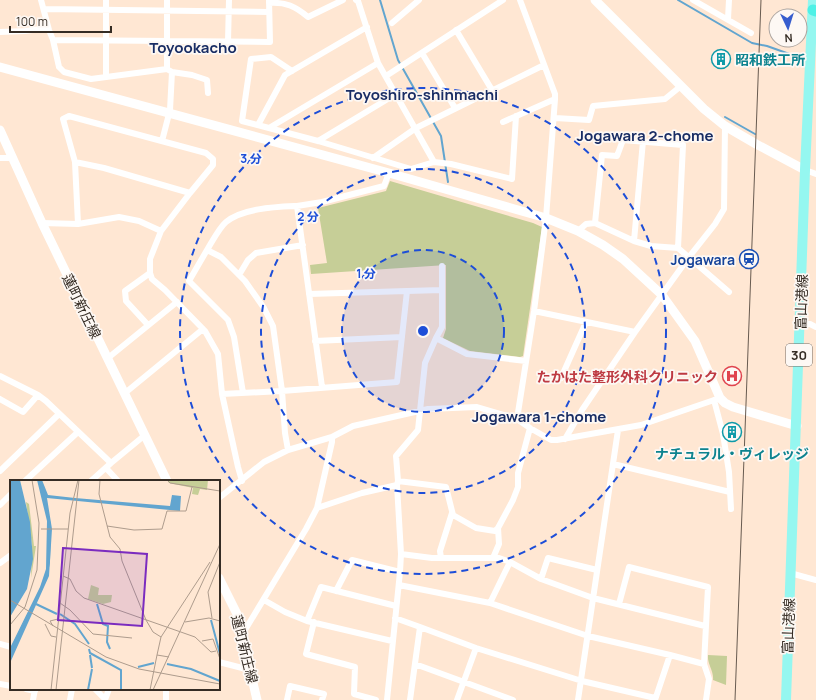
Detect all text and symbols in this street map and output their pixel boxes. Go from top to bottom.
scale bar [10,8,111,34]
north arrow [768,8,808,48]
text: 100 m [16,13,48,30]
text: N [784,31,793,46]
district label: Toyookacho [149,37,237,58]
building icon: 昭和鉄工所 [710,48,732,70]
place label: 昭和鉄工所 [735,50,805,69]
district label: Toyoshiro-shinmachi [346,84,498,105]
district label: Jogawara 2-chome [577,125,713,146]
text: 3 分 [240,150,262,167]
text: 2 分 [297,208,319,225]
station icon: Jogawara [738,248,760,270]
place label: Jogawara [671,250,735,269]
text: 1 分 [356,265,376,282]
street label: 蓮町新庄線 [58,270,106,342]
street label: 富山港線 [791,274,811,330]
centre of rings [416,324,430,338]
road number: 30 [786,344,812,366]
hospital icon: たかはた整形外科クリニック [721,365,743,387]
place label: たかはた整形外科クリニック [537,367,718,386]
district label: Jogawara 1-chome [472,406,606,427]
building icon: ナチュラル・ヴィレッジ [721,421,743,443]
place label: ナチュラル・ヴィレッジ [655,444,809,463]
inset map [10,480,220,690]
street label: 富山港線 [778,598,798,654]
street label: 蓮町新庄線 [227,613,263,685]

